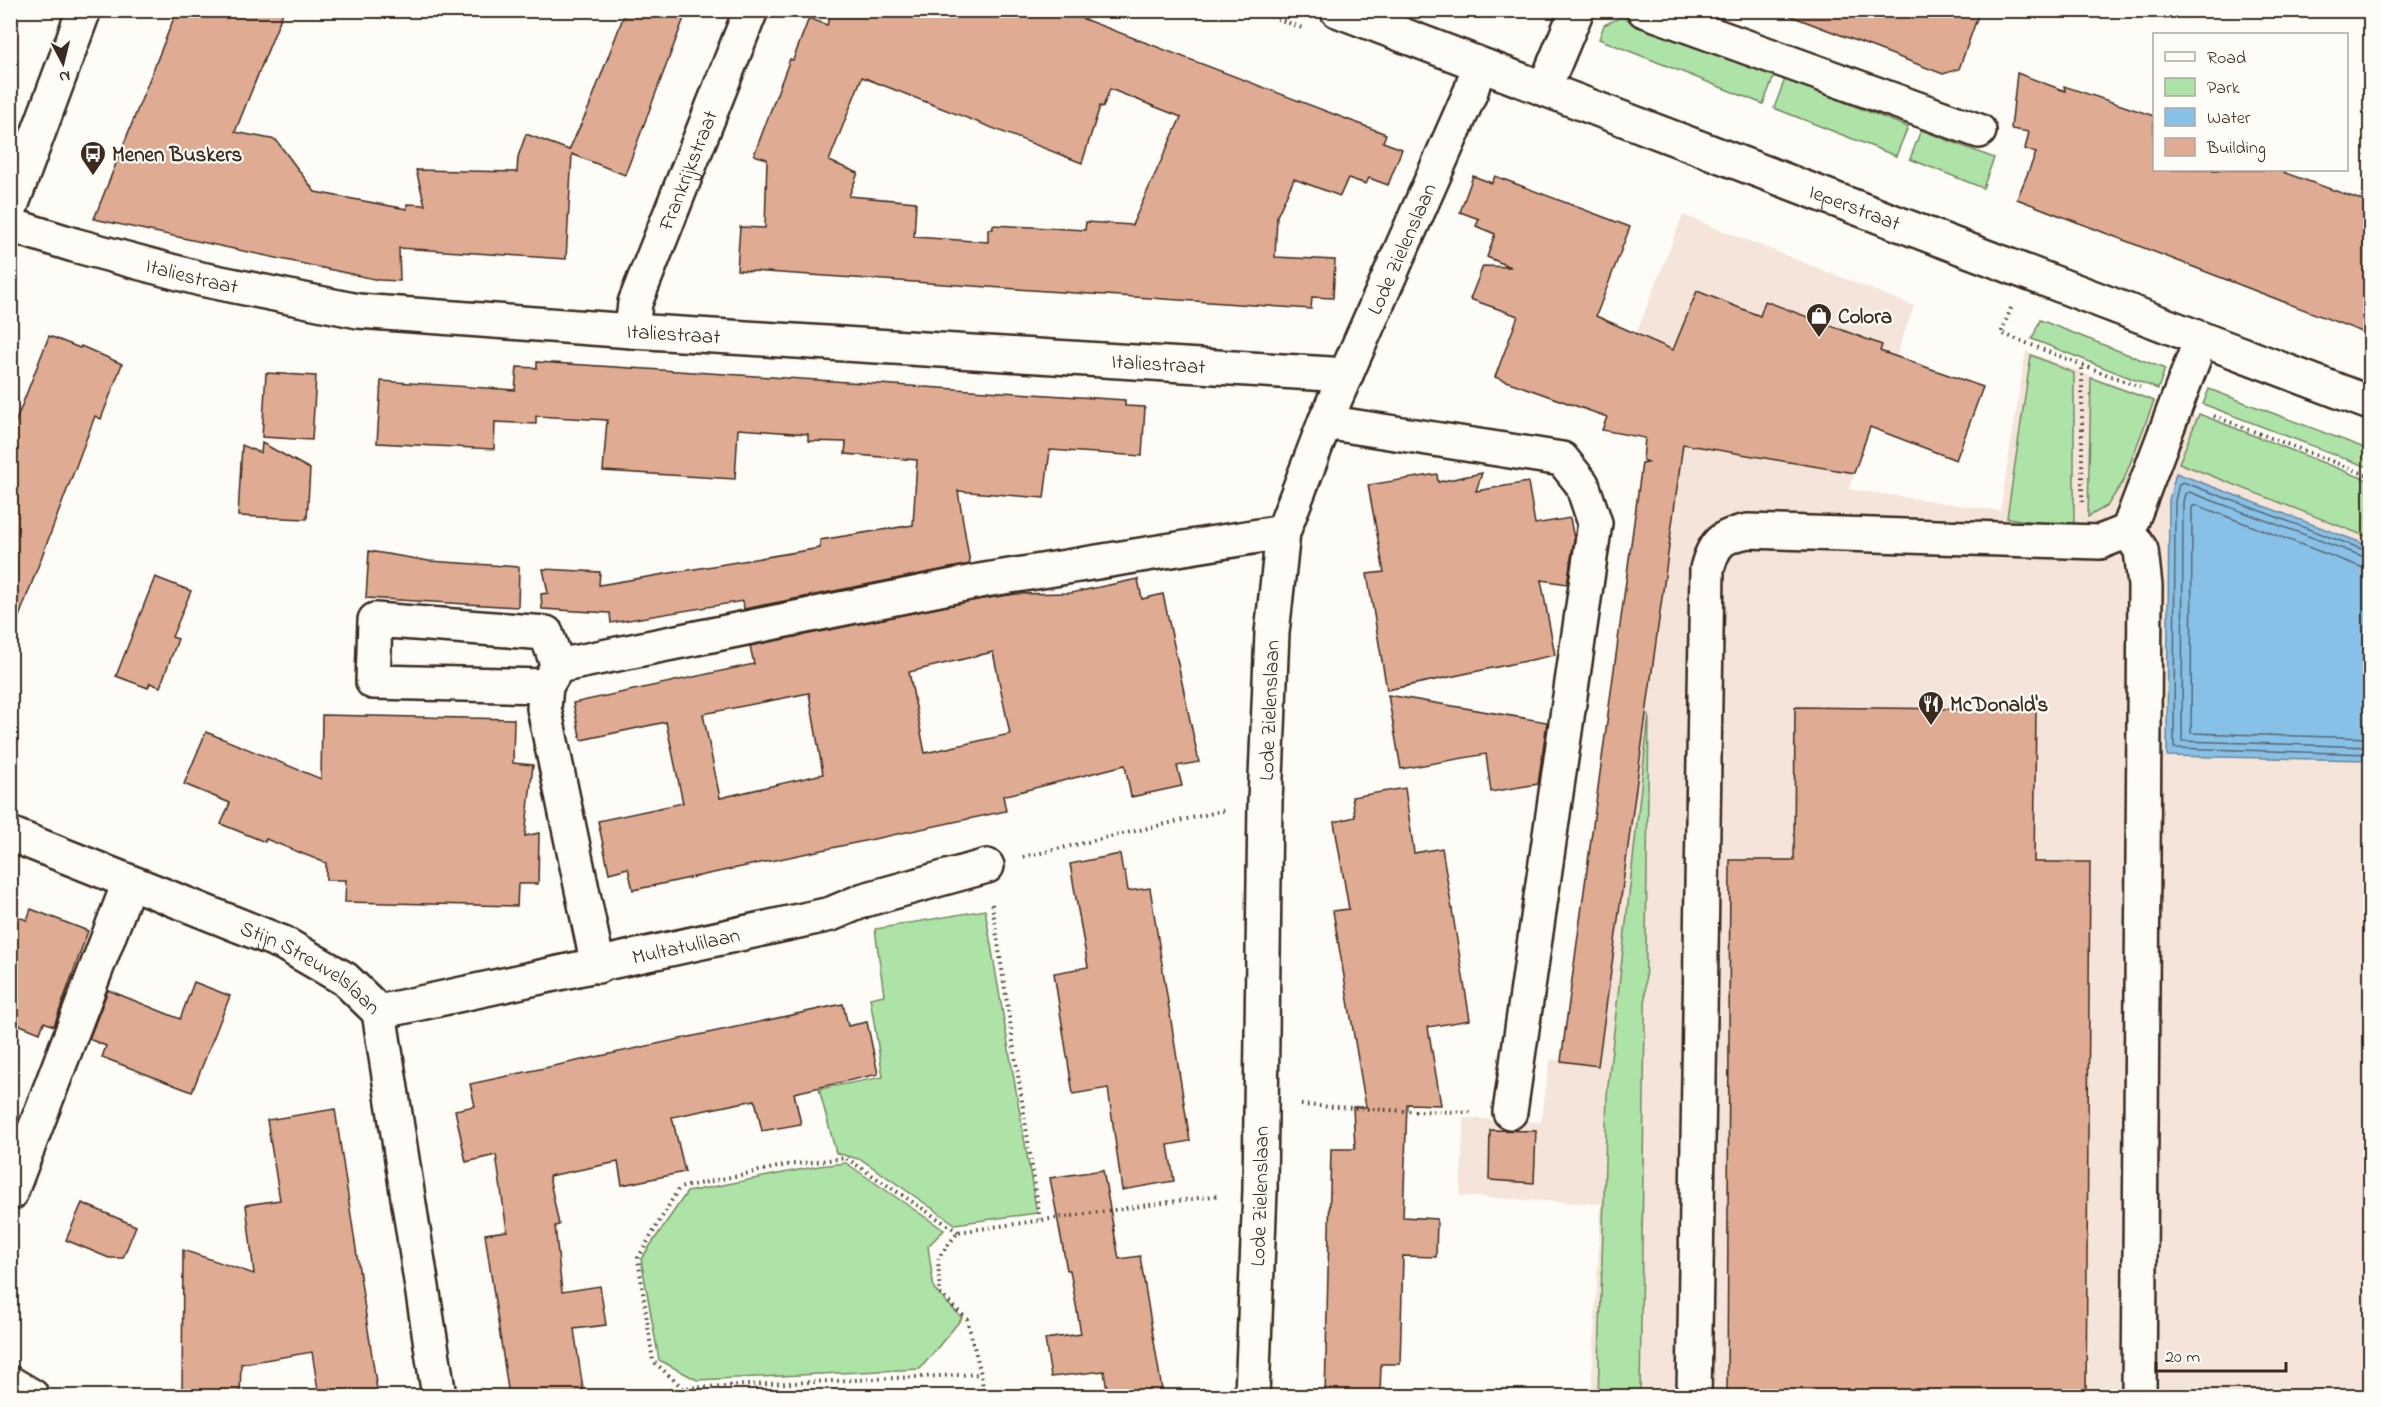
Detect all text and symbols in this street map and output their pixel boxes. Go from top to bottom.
north arrow [33,33,93,93]
legend [2153,33,2348,171]
text: Road [2207,46,2246,72]
text: N [58,63,71,88]
text: Park [2207,76,2240,102]
street label: Frankrijkstraat [652,106,727,236]
text: Water [2207,106,2251,132]
text: Building [2206,136,2266,163]
bus stop icon: Menen Buskers [78,139,108,177]
place label: Menen Buskers [112,141,242,171]
street label: Ieperstraat [1804,178,1904,240]
street label: Lode Zielenslaan [1361,179,1445,320]
street label: Italiestraat [142,252,240,303]
shop icon: Colora [1804,301,1834,339]
place label: Colora [1838,303,1892,333]
street label: Italiestraat [625,318,721,353]
street label: Italiestraat [1111,348,1206,383]
street label: Lode Zielenslaan [1253,639,1289,781]
restaurant icon: McDonald's [1916,689,1946,727]
place label: McDonald's [1950,691,2049,721]
street label: Stijn Streuvelslaan [235,914,386,1023]
street label: Multatulilaan [630,921,743,974]
street label: Lode Zielenslaan [1244,1126,1278,1267]
scale bar [2156,1335,2286,1373]
text: 20 m [2165,1345,2200,1371]

